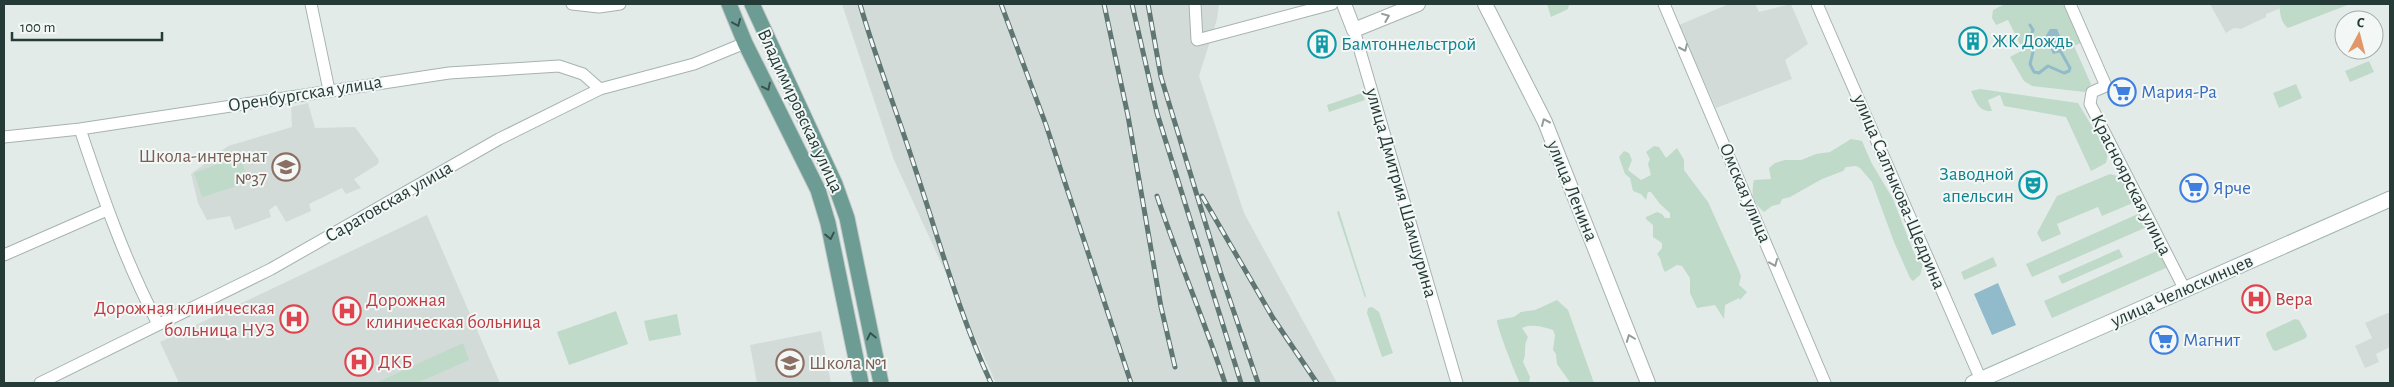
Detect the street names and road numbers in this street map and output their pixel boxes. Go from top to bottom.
street label: Владимировская улица [754,26,846,196]
street label: Оренбургская улица [227,72,384,116]
street label: улица Дмитрия Шамшурина [1362,85,1440,300]
street label: улица Салтыкова-Щедрина [1849,91,1949,292]
street label: Красноярская улица [2087,111,2175,259]
street label: улица Ленина [1543,137,1601,244]
street label: Омская улица [1716,140,1775,246]
street label: Саратовская улица [322,158,456,246]
street label: улица Челюскинцев [2107,251,2256,331]

